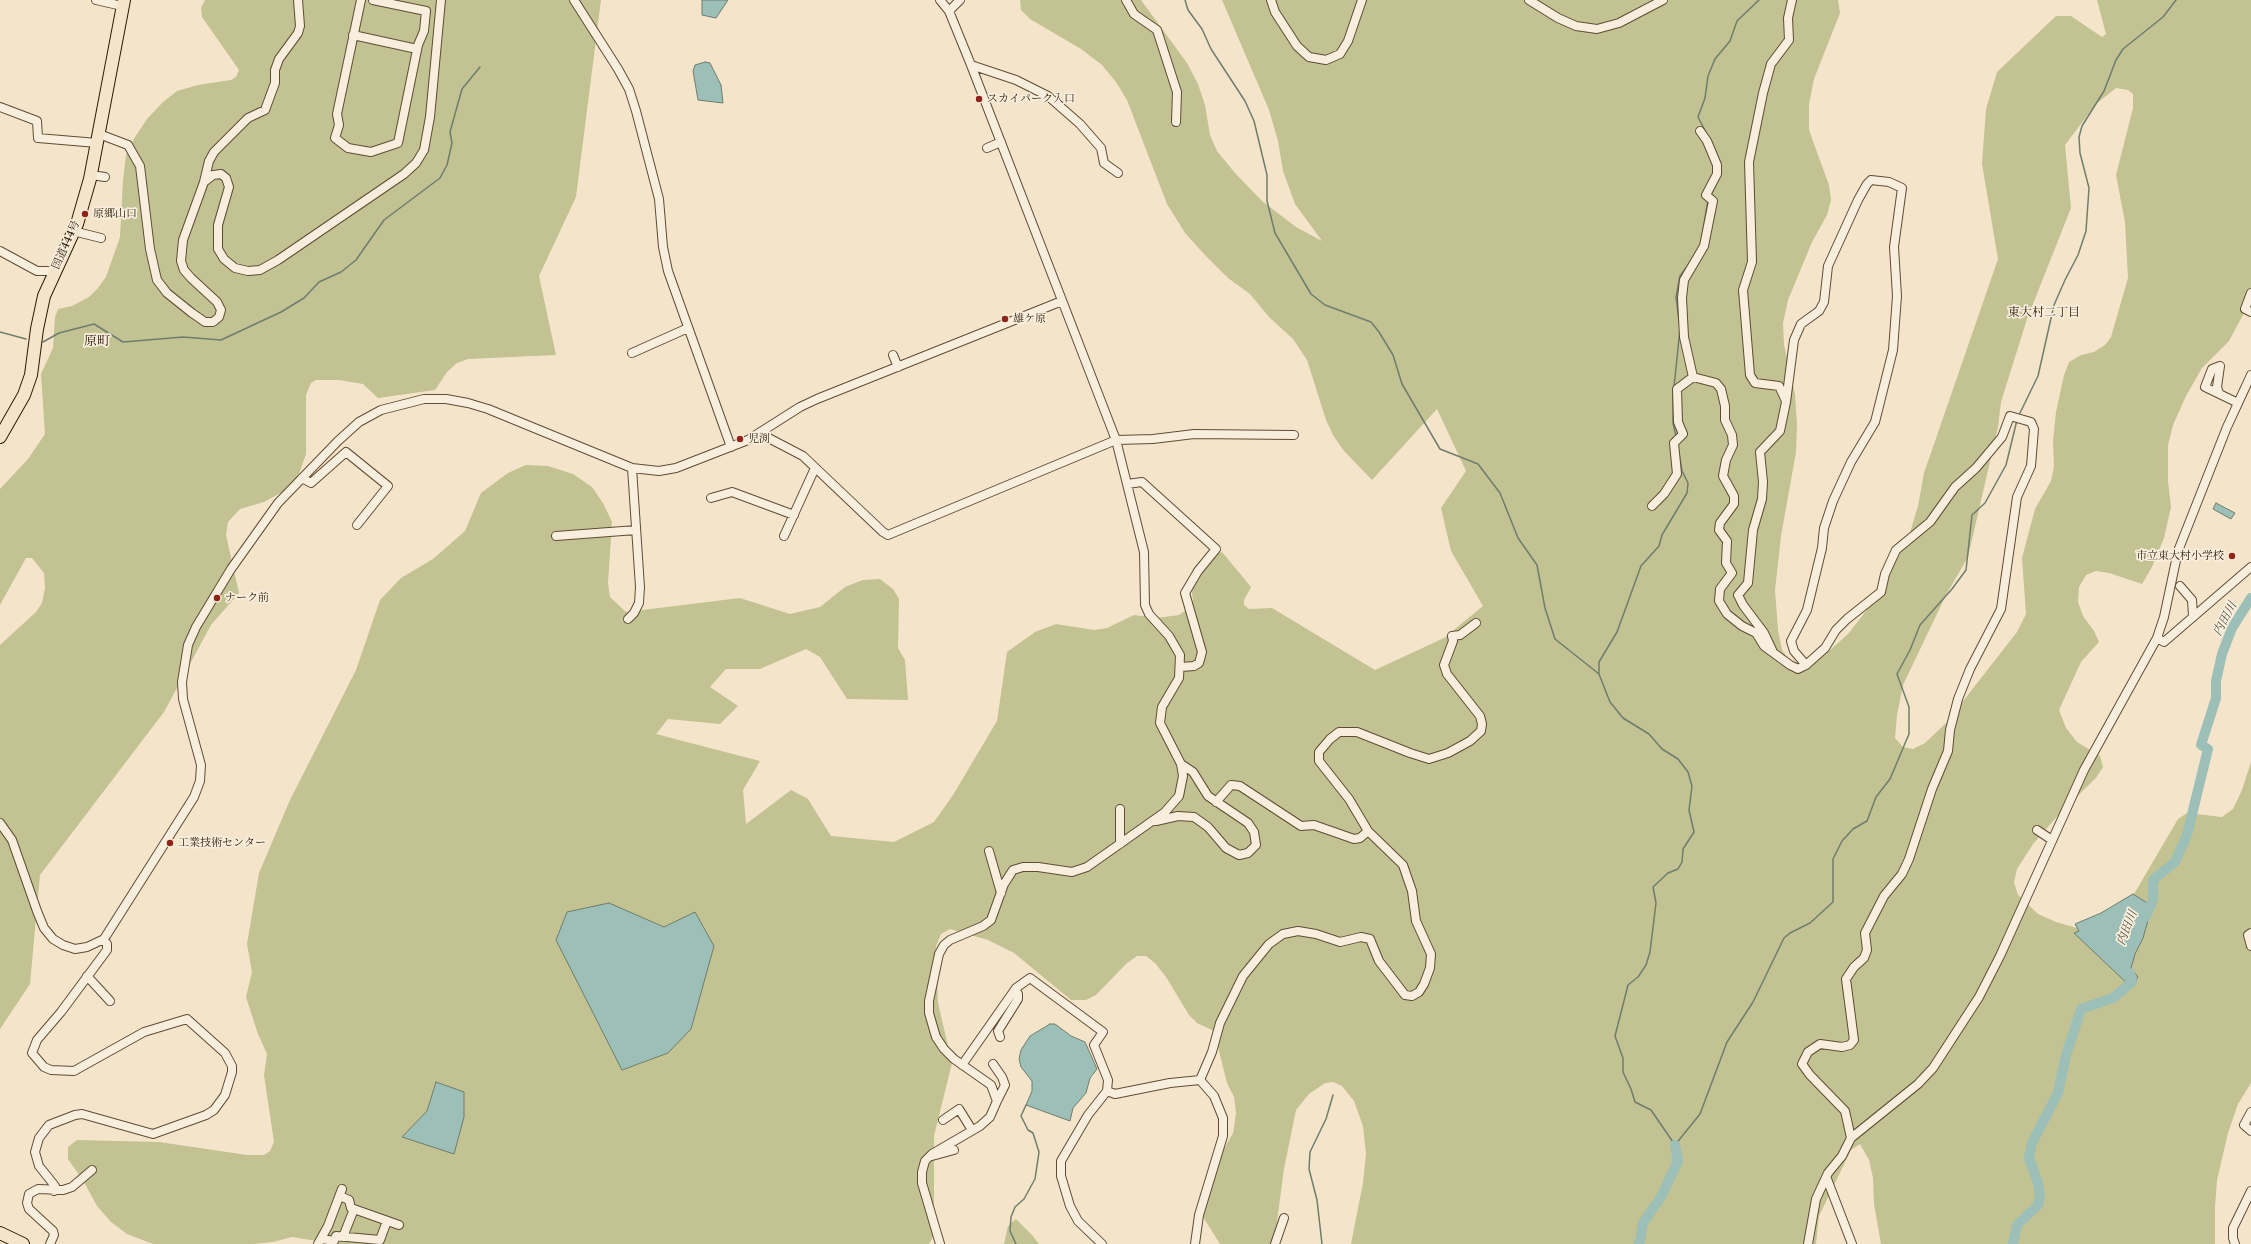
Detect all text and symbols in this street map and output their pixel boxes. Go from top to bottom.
place label: スカイパーク入口 [987,92,1075,106]
marker: スカイパーク入口 [974,94,984,104]
place label: 原郷山口 [93,207,137,221]
marker: 原郷山口 [80,209,90,219]
street label: 国道444号 [49,219,83,271]
district label: 東大村二丁目 [2008,306,2080,320]
place label: 雄ケ原 [1013,312,1046,326]
marker: 雄ケ原 [1000,314,1010,324]
district label: 原町 [84,333,110,349]
place label: 児渕 [748,432,770,446]
marker: 児渕 [735,434,745,444]
place label: 市立東大村小学校 [2136,549,2224,563]
marker: 市立東大村小学校 [2227,551,2237,561]
place label: ナーク前 [225,591,269,605]
marker: ナーク前 [212,593,222,603]
water label: 内田川 [2210,600,2240,638]
place label: 工業技術センター [178,836,266,850]
marker: 工業技術センター [165,838,175,848]
water label: 内田川 [2114,909,2140,947]

